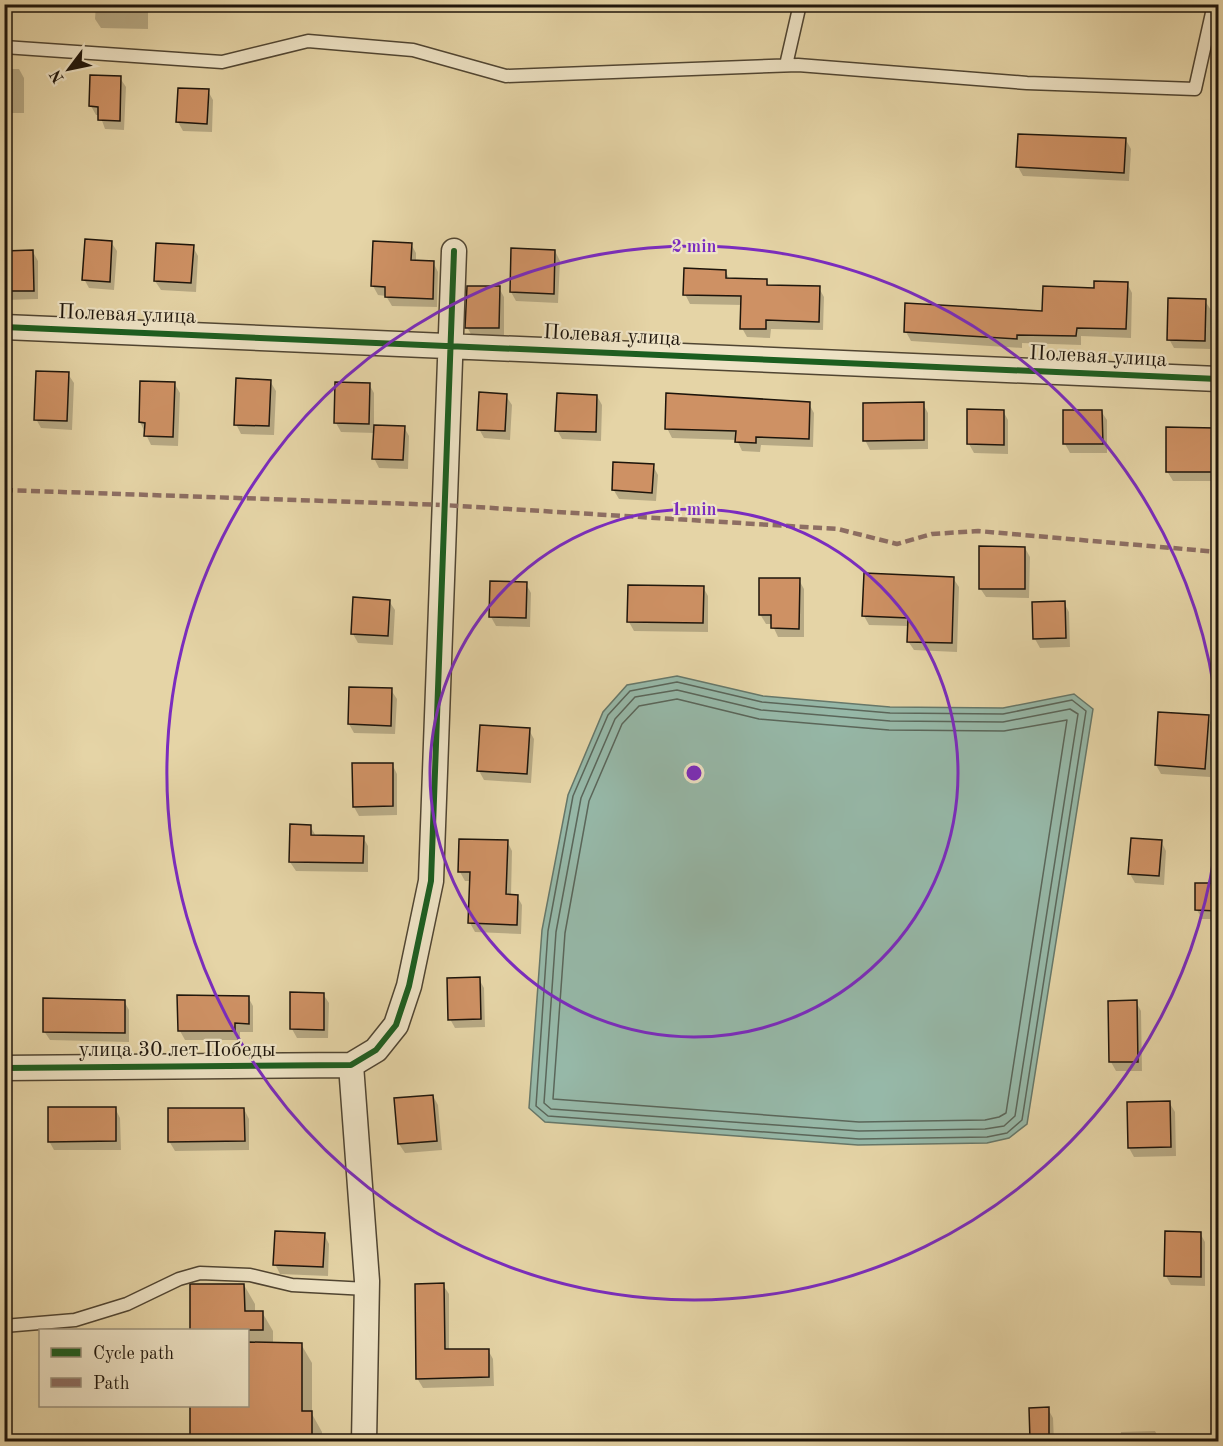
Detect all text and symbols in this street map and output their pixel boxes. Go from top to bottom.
north arrow [39,39,99,99]
text: N [48,66,68,85]
text: 2 min [671,238,717,256]
street label: Полевая улица [58,302,196,328]
street label: Полевая улица [542,322,682,350]
street label: Полевая улица [1028,343,1168,371]
text: 1 min [671,501,717,519]
centre of rings [684,763,704,783]
street label: улица 30 лет Победы [78,1040,276,1061]
legend [39,1329,249,1407]
text: Cycle path [93,1345,174,1363]
text: Path [93,1375,130,1393]

